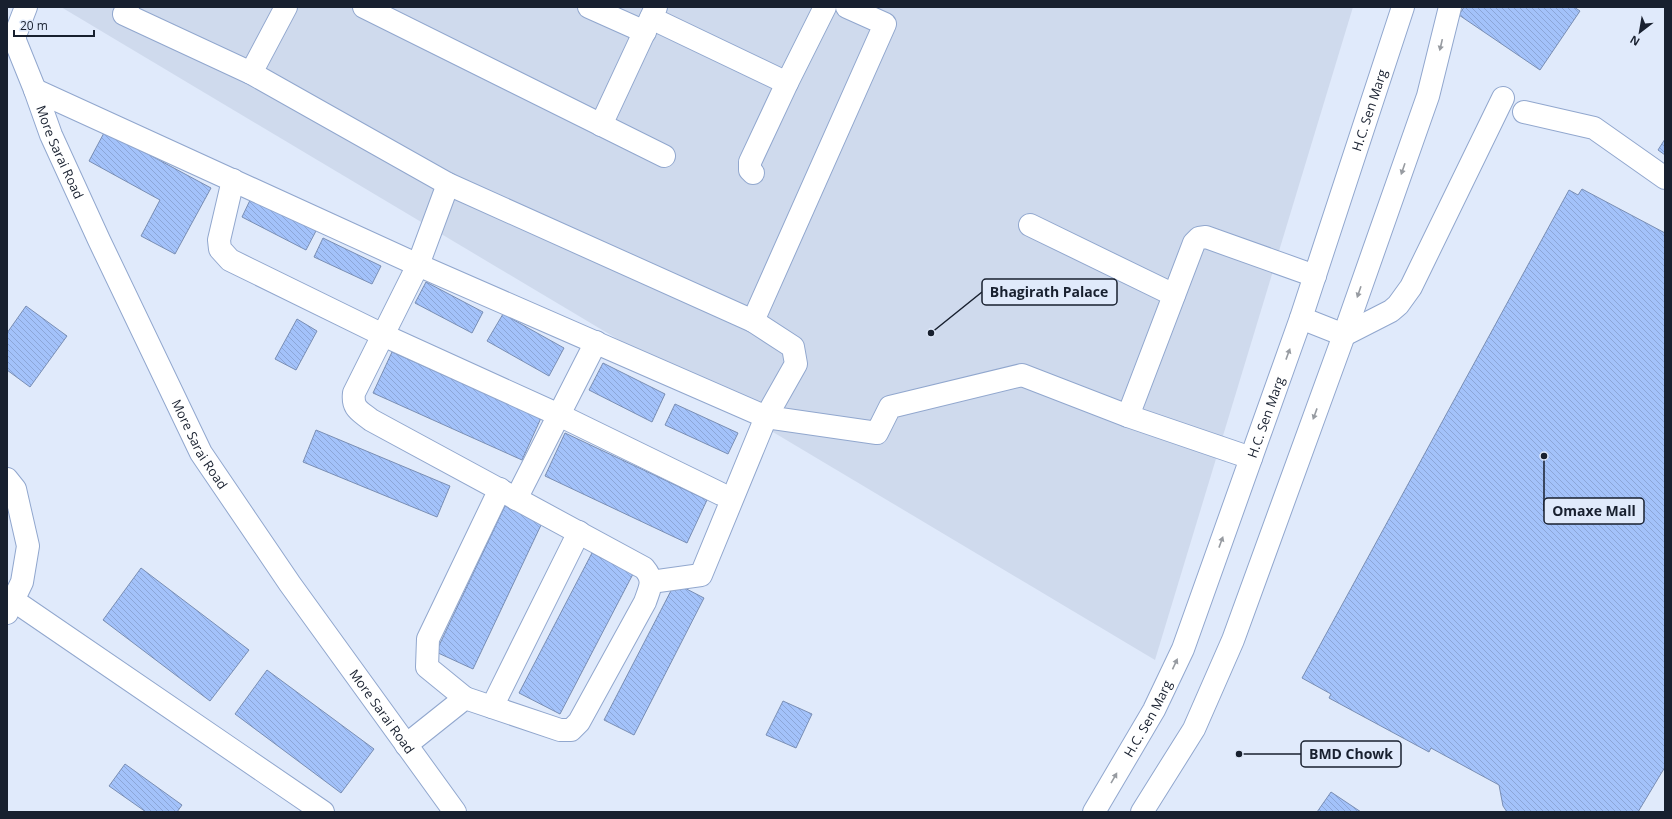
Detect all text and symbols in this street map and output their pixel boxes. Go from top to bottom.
scale bar [14,12,94,38]
north arrow [1620,12,1660,52]
text: 20 m [20,17,48,34]
text: N [1627,32,1642,50]
one-way arrow [1438,39,1444,51]
street label: H.C. Sen Marg [1347,67,1391,153]
street label: More Sarai Road [32,103,88,202]
one-way arrow [1399,163,1405,175]
callout: Bhagirath Palace [982,279,1117,305]
text: Bhagirath Palace [990,282,1108,301]
one-way arrow [1356,286,1362,298]
one-way arrow [1286,347,1292,359]
street label: H.C. Sen Marg [1243,374,1288,460]
street label: More Sarai Road [168,396,232,493]
one-way arrow [1312,408,1318,420]
callout: Omaxe Mall [1544,498,1644,524]
text: Omaxe Mall [1552,501,1636,520]
one-way arrow [1218,536,1224,548]
one-way arrow [1172,658,1179,670]
street label: More Sarai Road [345,665,419,757]
street label: H.C. Sen Marg [1119,677,1176,760]
callout: BMD Chowk [1301,741,1401,767]
text: BMD Chowk [1309,744,1393,763]
one-way arrow [1111,772,1118,784]

